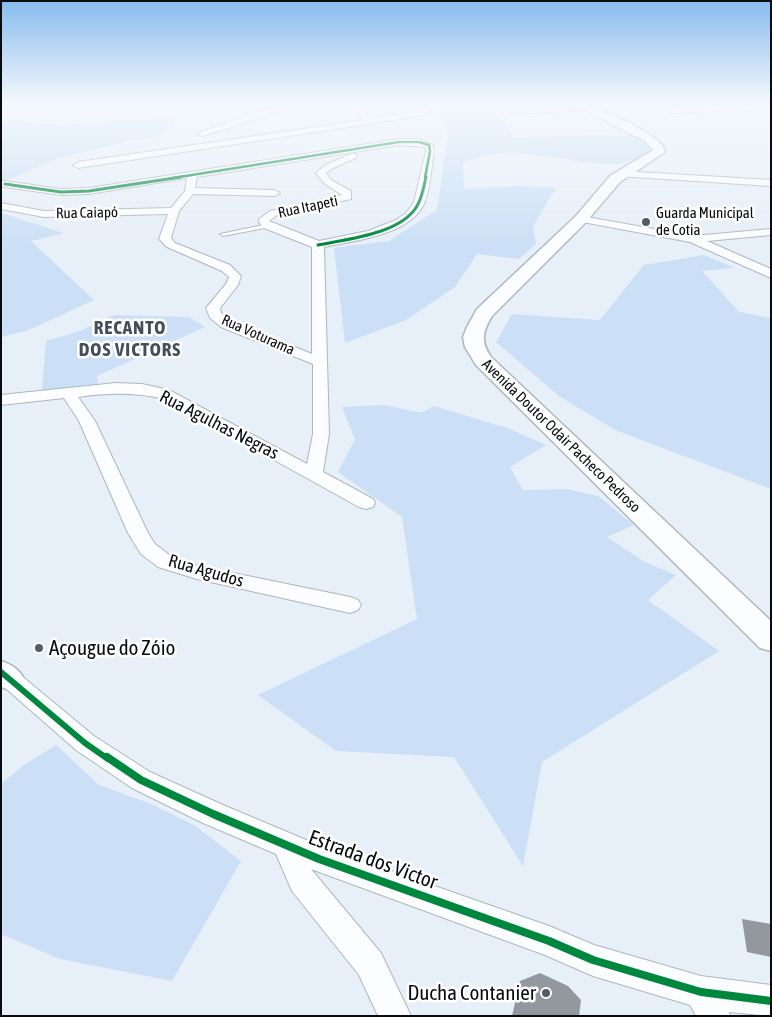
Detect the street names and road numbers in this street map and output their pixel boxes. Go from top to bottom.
street label: Rua Itapeti [276,192,340,222]
street label: Rua Caiapó [56,203,118,223]
street label: Rua Voturama [219,311,297,359]
street label: Avenida Doutor Odair Pacheco Pedroso [478,355,644,517]
street label: Rua Agulhas Negras [156,386,282,464]
street label: Rua Agudos [166,550,246,592]
street label: Estrada dos Victor [305,825,441,895]

